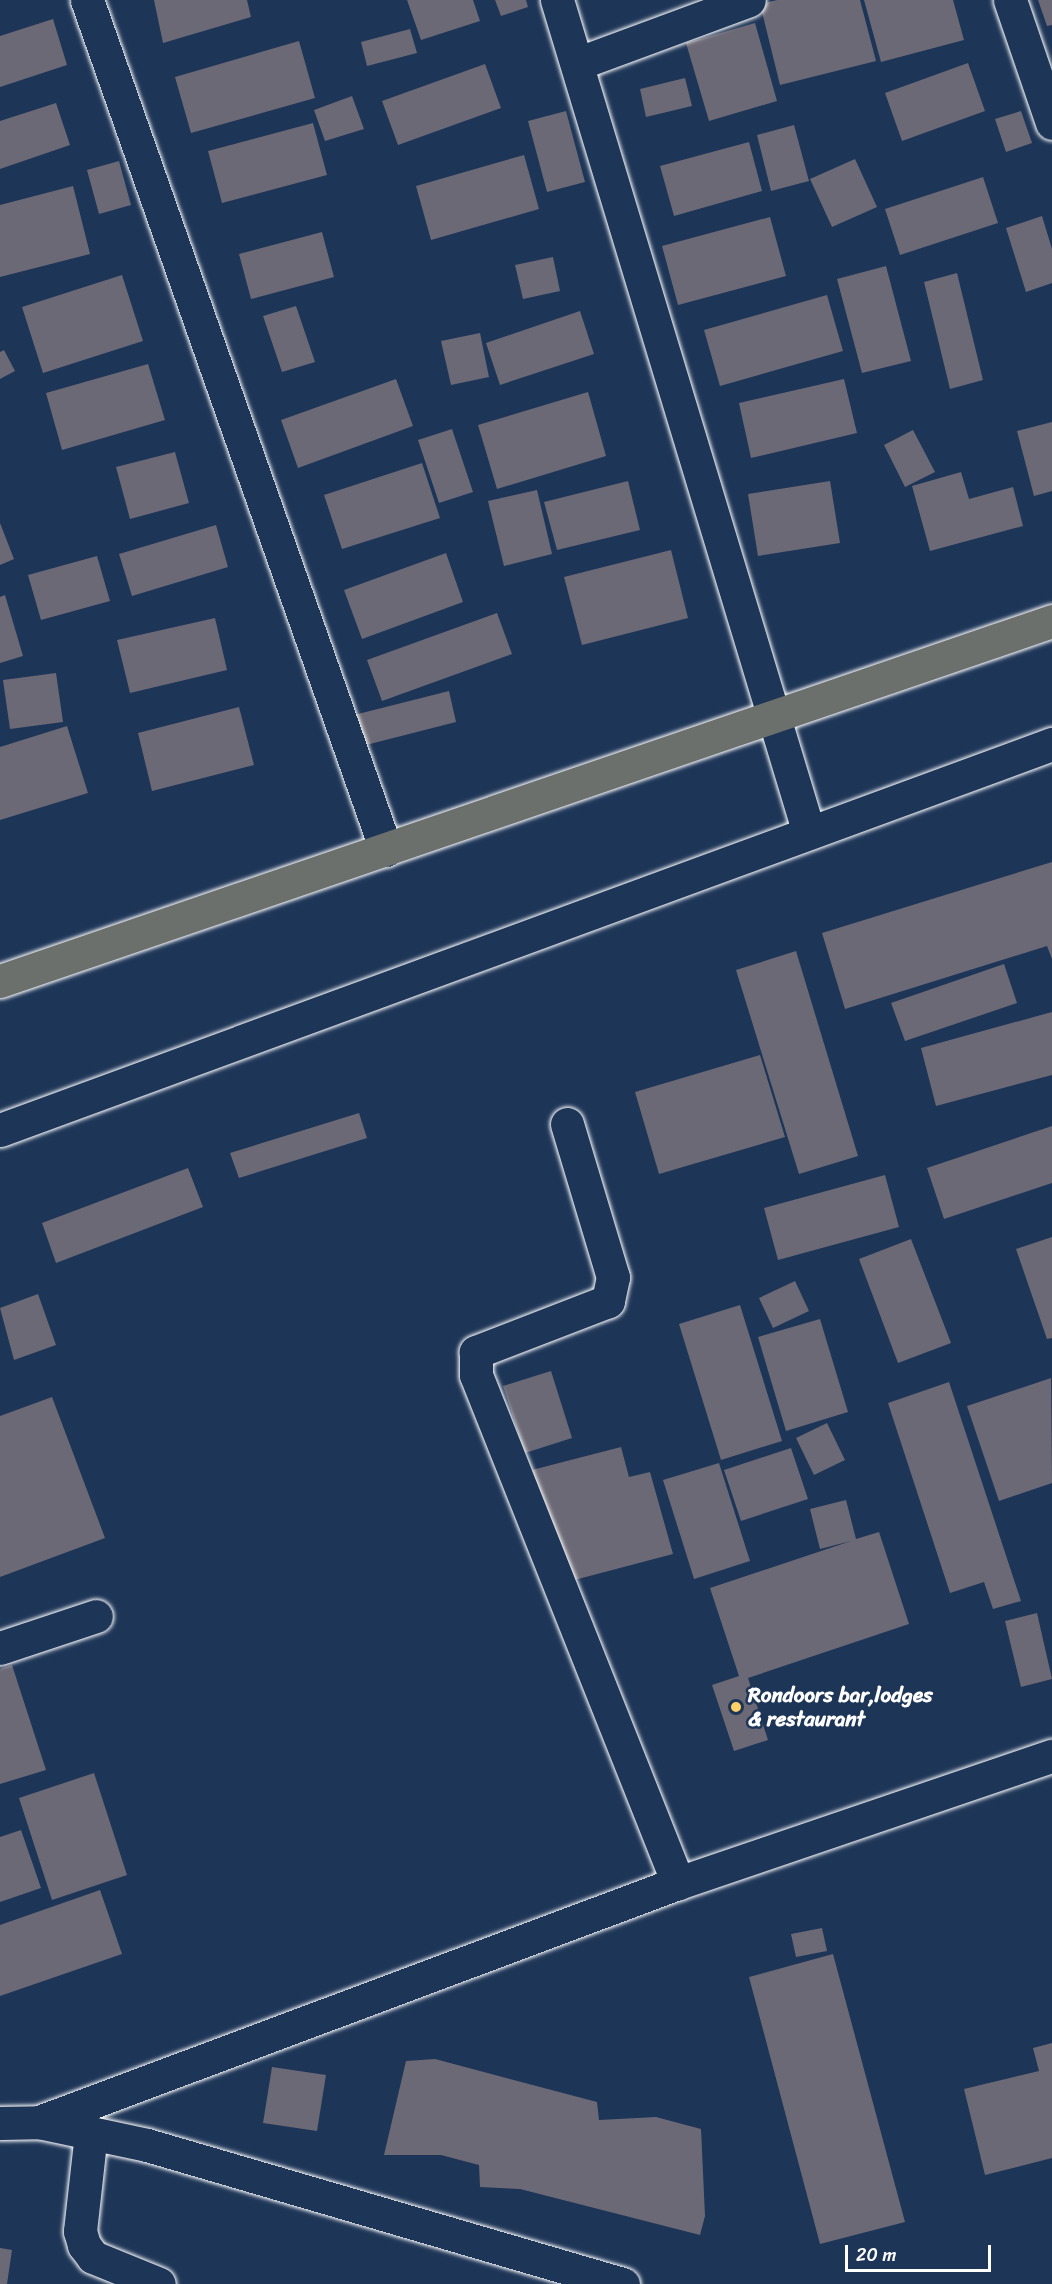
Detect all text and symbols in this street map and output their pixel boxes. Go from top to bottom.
place label: Rondoors bar,lodges & restaurant [748,1682,932,1732]
marker: Rondoors bar,lodges & restaurant [729,1700,743,1714]
scale bar [848,2233,994,2271]
text: 20 m [856,2239,896,2271]

